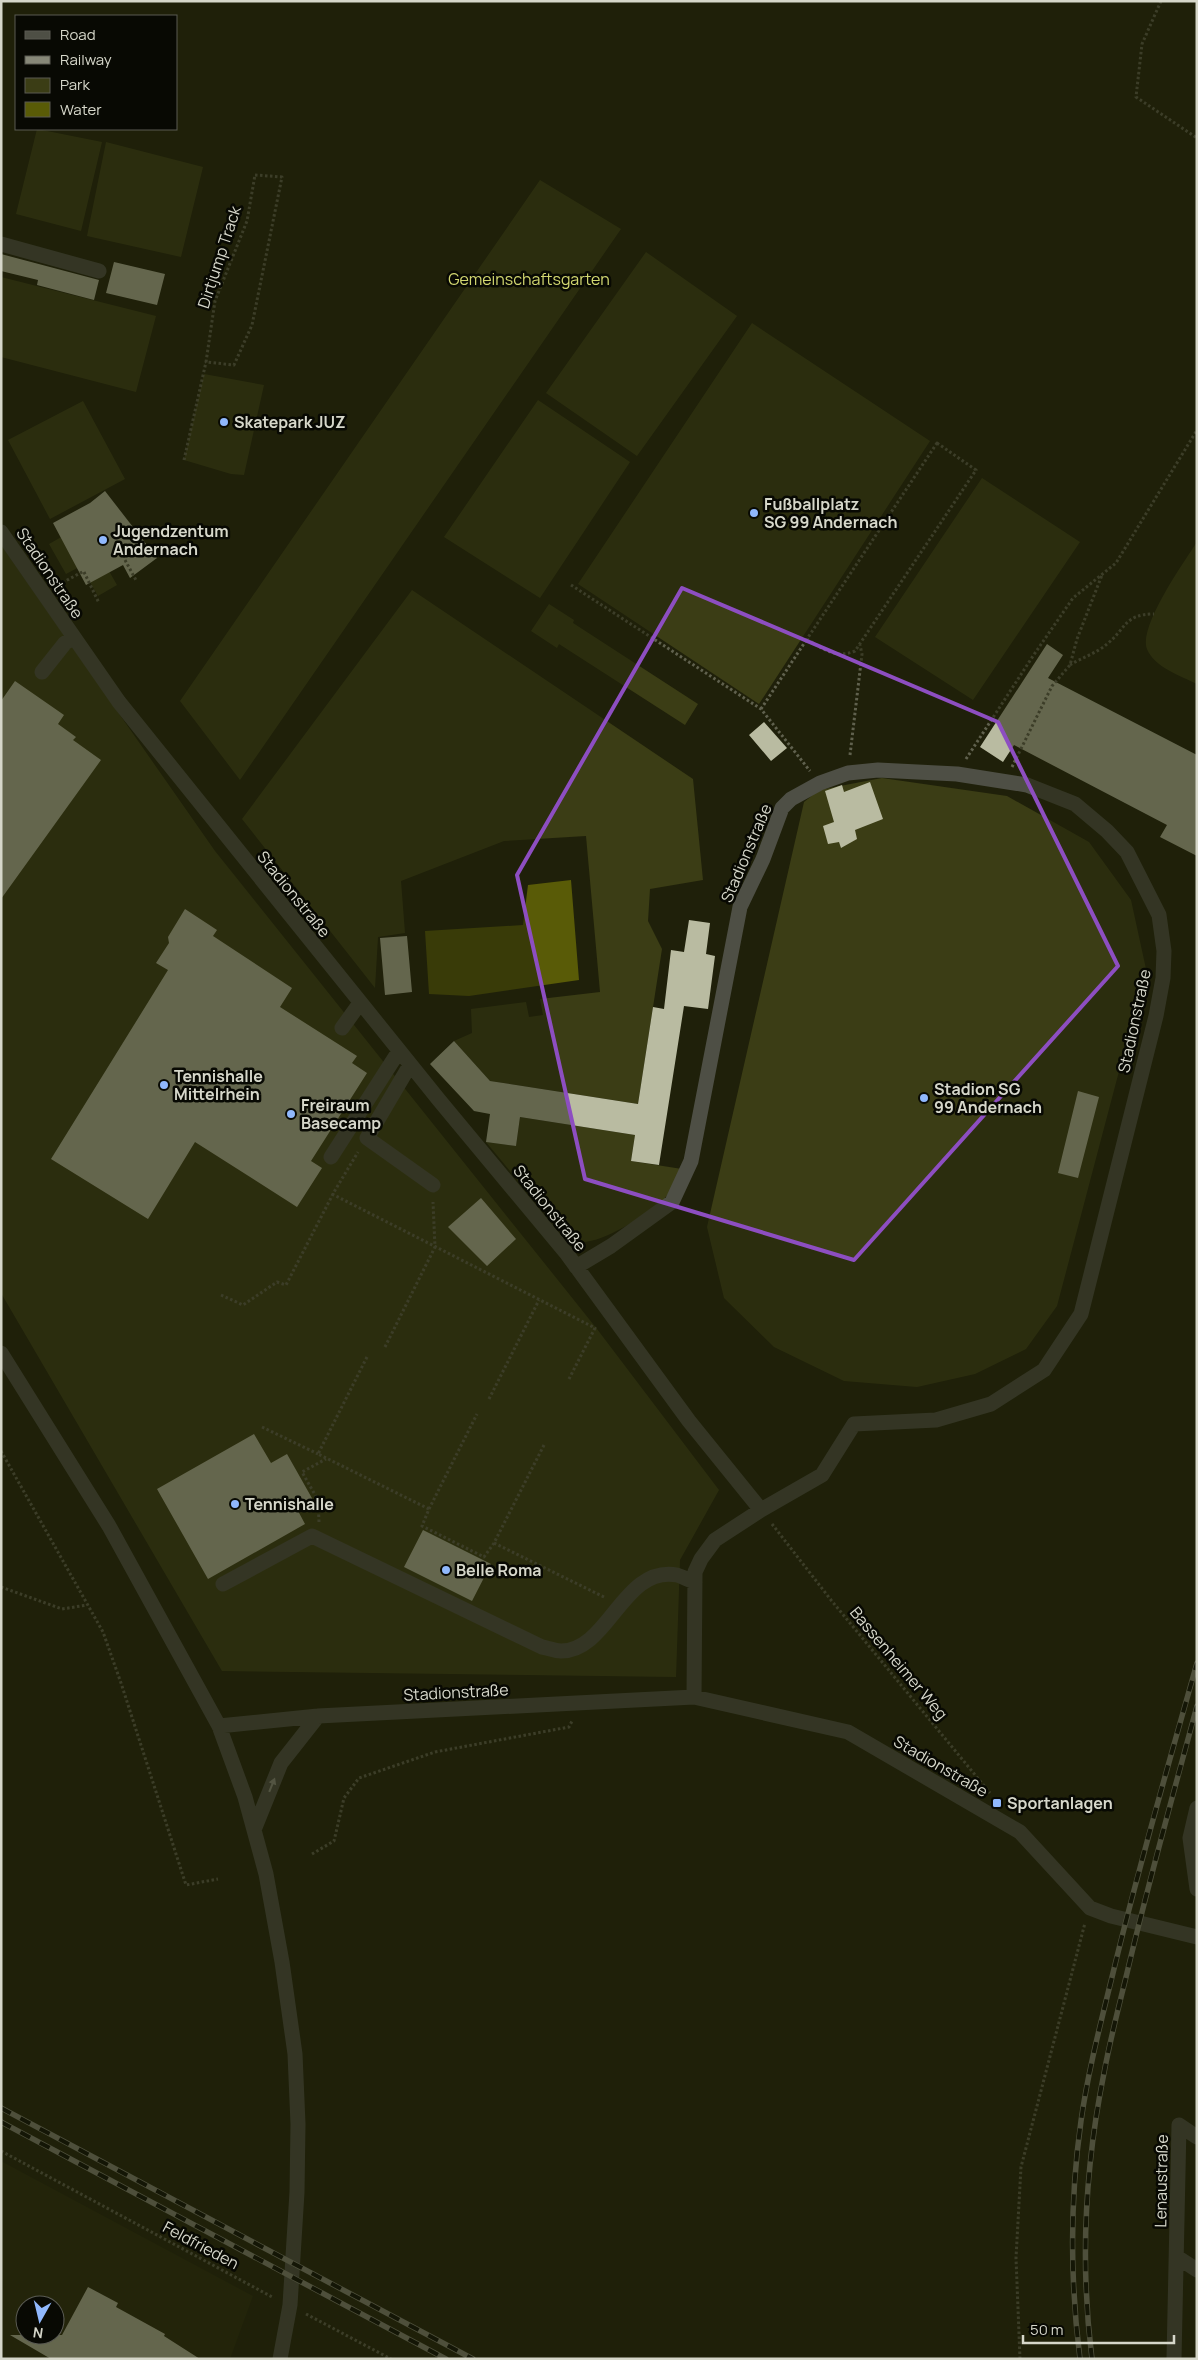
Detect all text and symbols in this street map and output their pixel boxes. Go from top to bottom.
legend [15,15,178,130]
text: Road [60,24,96,45]
text: Railway [60,49,112,70]
text: Park [60,74,90,95]
text: Water [60,99,102,120]
street label: Dirtjump Track [192,202,246,311]
park label: Gemeinschaftsgarten [448,268,610,290]
place label: Skatepark JUZ [234,411,346,433]
marker: Skatepark JUZ [218,416,230,428]
place label: Fußballplatz SG 99 Andernach [764,493,897,533]
marker: Fußballplatz SG 99 Andernach [748,507,760,519]
place label: Jugendzentum Andernach [113,520,229,560]
street label: Stadionstraße [11,523,89,623]
marker: Jugendzentum Andernach [97,534,109,546]
street label: Stadionstraße [715,800,777,906]
street label: Stadionstraße [252,846,336,942]
street label: Stadionstraße [1112,967,1156,1075]
place label: Tennishalle Mittelrhein [174,1065,263,1105]
place label: Stadion SG 99 Andernach [934,1078,1042,1118]
marker: Tennishalle Mittelrhein [158,1079,170,1091]
marker: Stadion SG 99 Andernach [918,1092,930,1104]
place label: Freiraum Basecamp [301,1094,381,1134]
marker: Freiraum Basecamp [285,1108,297,1120]
street label: Stadionstraße [508,1160,592,1256]
place label: Tennishalle [245,1493,334,1515]
marker: Tennishalle [229,1498,241,1510]
place label: Belle Roma [456,1559,542,1581]
marker: Belle Roma [440,1564,452,1576]
street label: Bassenheimer Weg [845,1602,953,1724]
street label: Stadionstraße [403,1678,509,1706]
street label: Stadionstraße [890,1730,992,1802]
one-way arrow [269,1778,277,1792]
place label: Sportanlagen [1007,1792,1113,1814]
marker: Sportanlagen [991,1797,1003,1809]
street label: Lenaustraße [1149,2134,1173,2228]
street label: Feldfrieden [159,2216,243,2274]
north arrow [15,2295,65,2345]
scale bar [1023,2312,1174,2344]
text: 50 m [1030,2319,1064,2340]
text: N [32,2323,44,2343]

